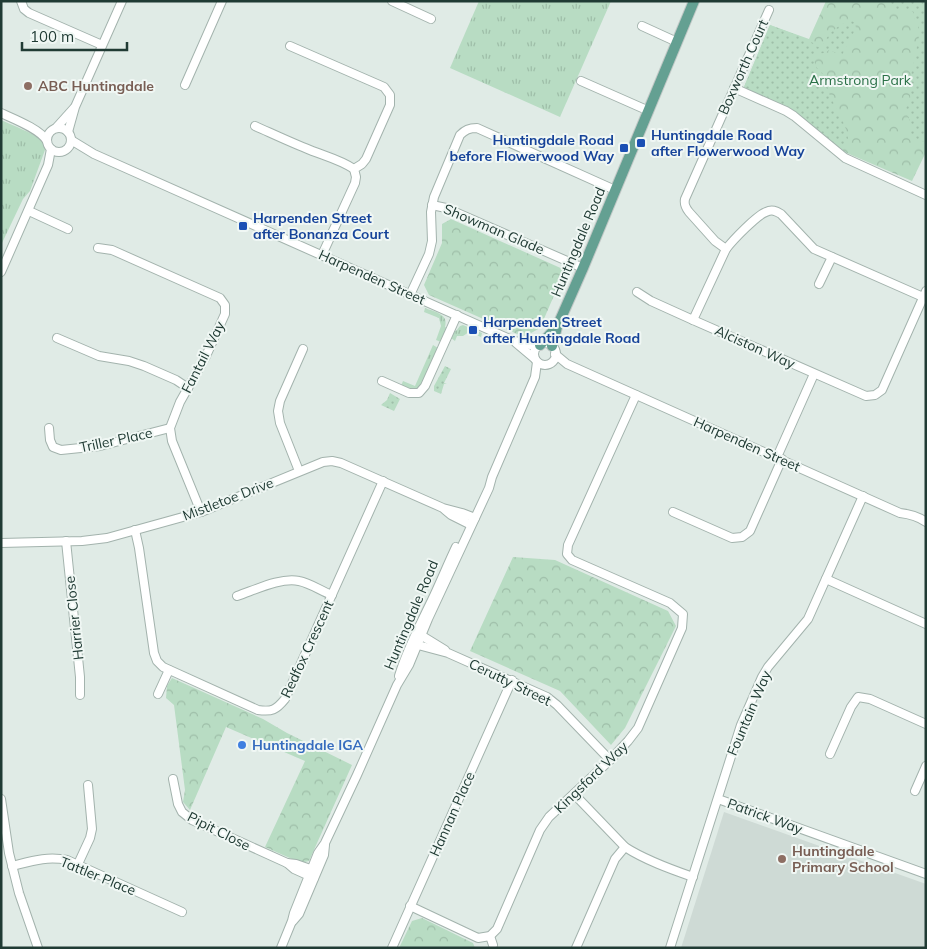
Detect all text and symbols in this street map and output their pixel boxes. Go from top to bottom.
street label: Boxworth Court [714,16,772,117]
scale bar [22,20,128,52]
text: 100 m [30,27,74,46]
park label: Armstrong Park [809,71,912,89]
place label: ABC Huntingdale [38,77,154,95]
marker: ABC Huntingdale [22,80,34,92]
place label: Huntingdale Road after Flowerwood Way [651,126,805,160]
place label: Huntingdale Road before Flowerwood Way [450,131,614,165]
marker: Huntingdale Road after Flowerwood Way [635,137,647,149]
marker: Huntingdale Road before Flowerwood Way [618,142,630,154]
street label: Huntingdale Road [547,184,609,300]
street label: Showman Glade [441,200,547,258]
place label: Harpenden Street after Bonanza Court [253,209,390,243]
marker: Harpenden Street after Bonanza Court [237,220,249,232]
street label: Harpenden Street [316,245,428,309]
place label: Harpenden Street after Huntingdale Road [483,313,640,347]
street label: Fantail Way [177,318,229,396]
street label: Alciston Way [712,321,798,373]
marker: Harpenden Street after Huntingdale Road [467,324,479,336]
street label: Harpenden Street [691,412,803,476]
street label: Triller Place [78,423,154,457]
street label: Mistletoe Drive [180,473,276,525]
street label: Huntingdale Road [380,557,442,673]
street label: Harrier Close [61,575,87,661]
street label: Redfox Crescent [277,597,338,701]
street label: Cerutty Street [466,654,554,710]
street label: Fountain Way [723,667,775,758]
place label: Huntingdale IGA [252,736,364,754]
street label: Kingsford Way [550,737,632,817]
marker: Huntingdale IGA [236,739,248,751]
street label: Hannan Place [425,769,479,859]
street label: Patrick Way [725,794,806,838]
street label: Pipit Close [185,807,253,855]
place label: Huntingdale Primary School [792,842,894,876]
street label: Tattler Place [57,853,139,899]
marker: Huntingdale Primary School [776,853,788,865]

